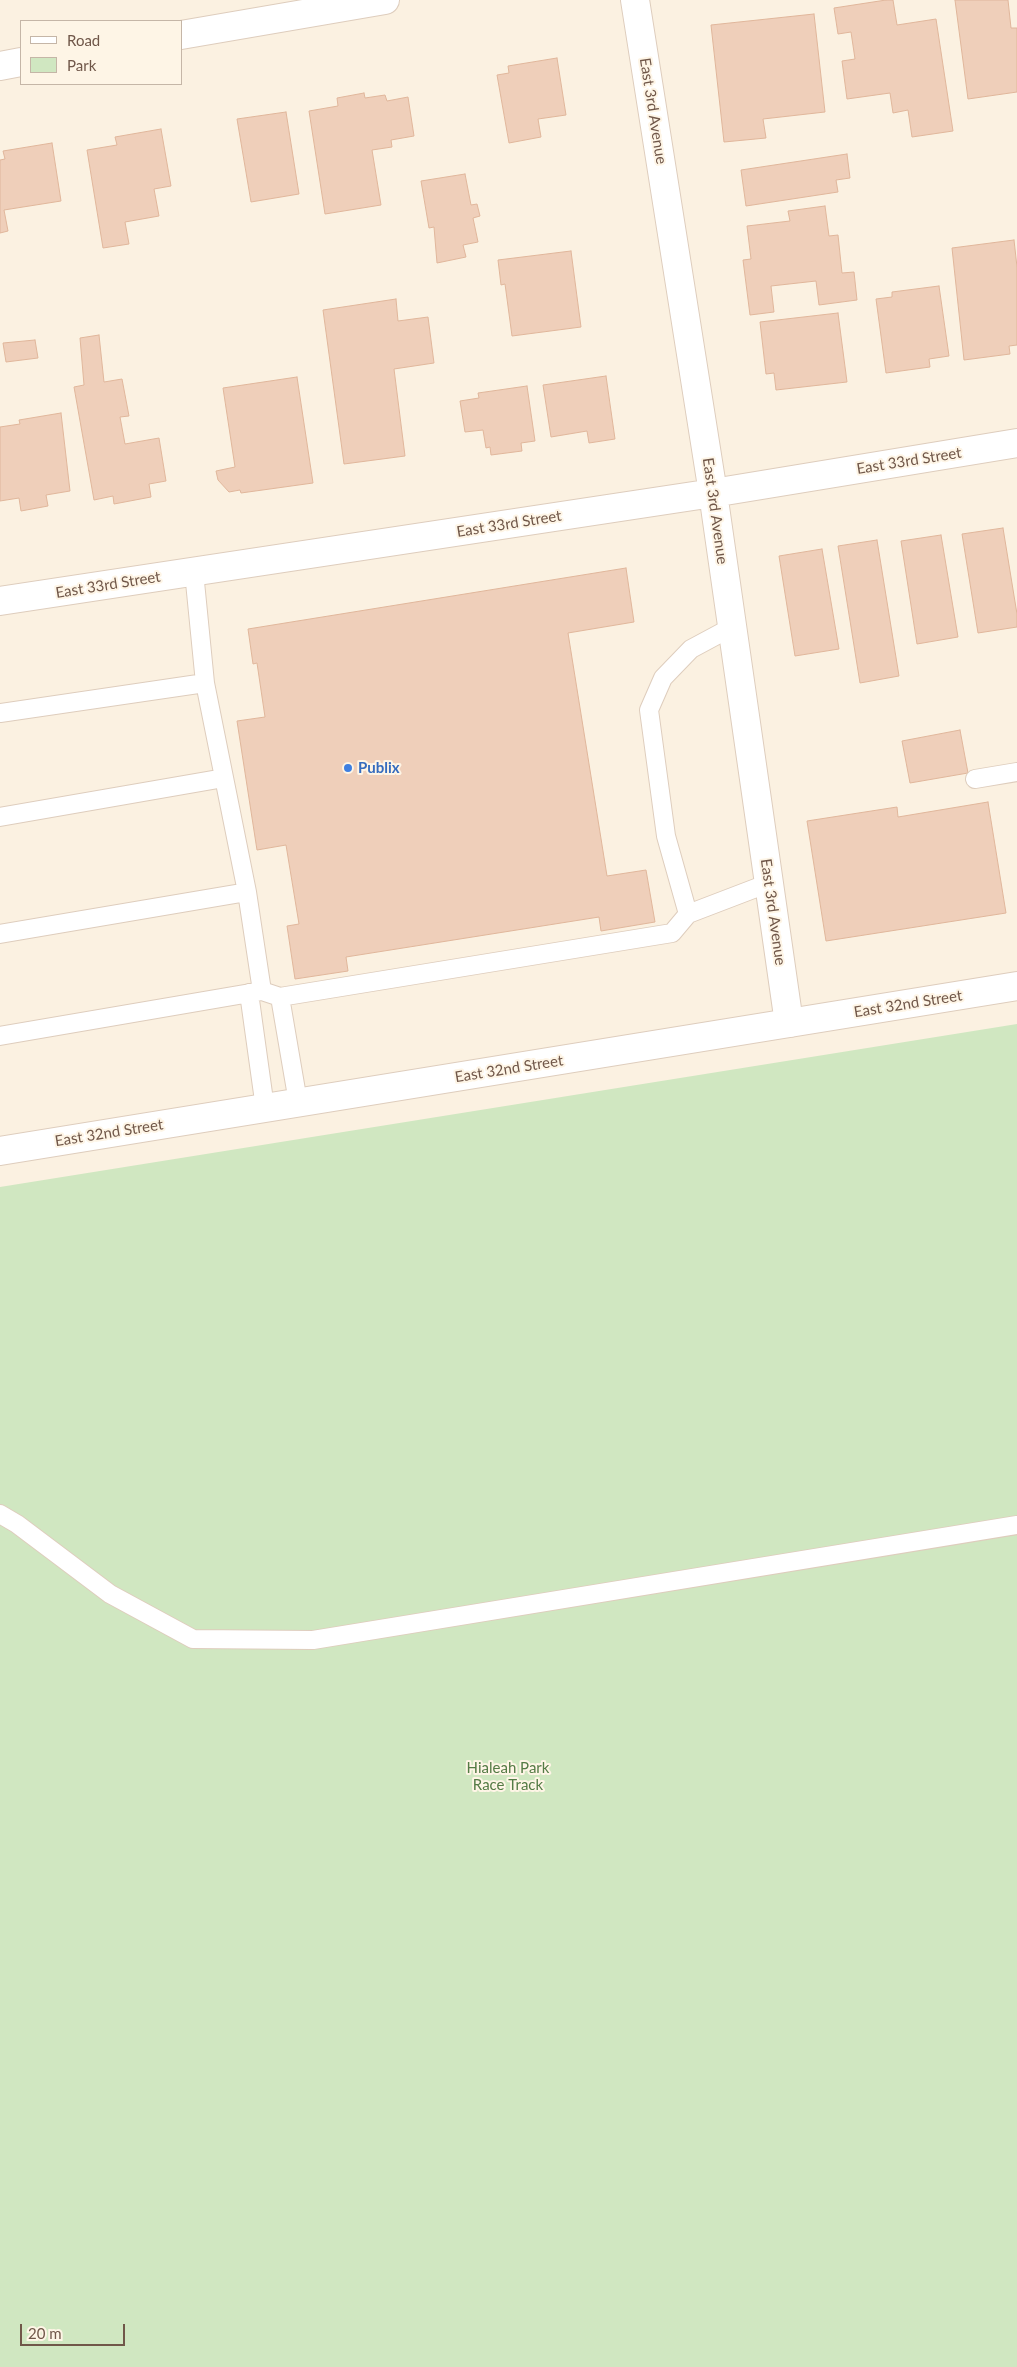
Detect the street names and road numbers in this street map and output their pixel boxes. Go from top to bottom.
street label: East 3rd Avenue [636,57,670,165]
street label: East 33rd Street [855,444,963,478]
street label: East 3rd Avenue [699,457,731,565]
street label: East 33rd Street [455,507,563,541]
street label: East 33rd Street [54,568,162,602]
street label: East 3rd Avenue [757,858,789,966]
street label: East 32nd Street [853,987,963,1021]
street label: East 32nd Street [454,1052,564,1086]
street label: East 32nd Street [54,1116,164,1150]

